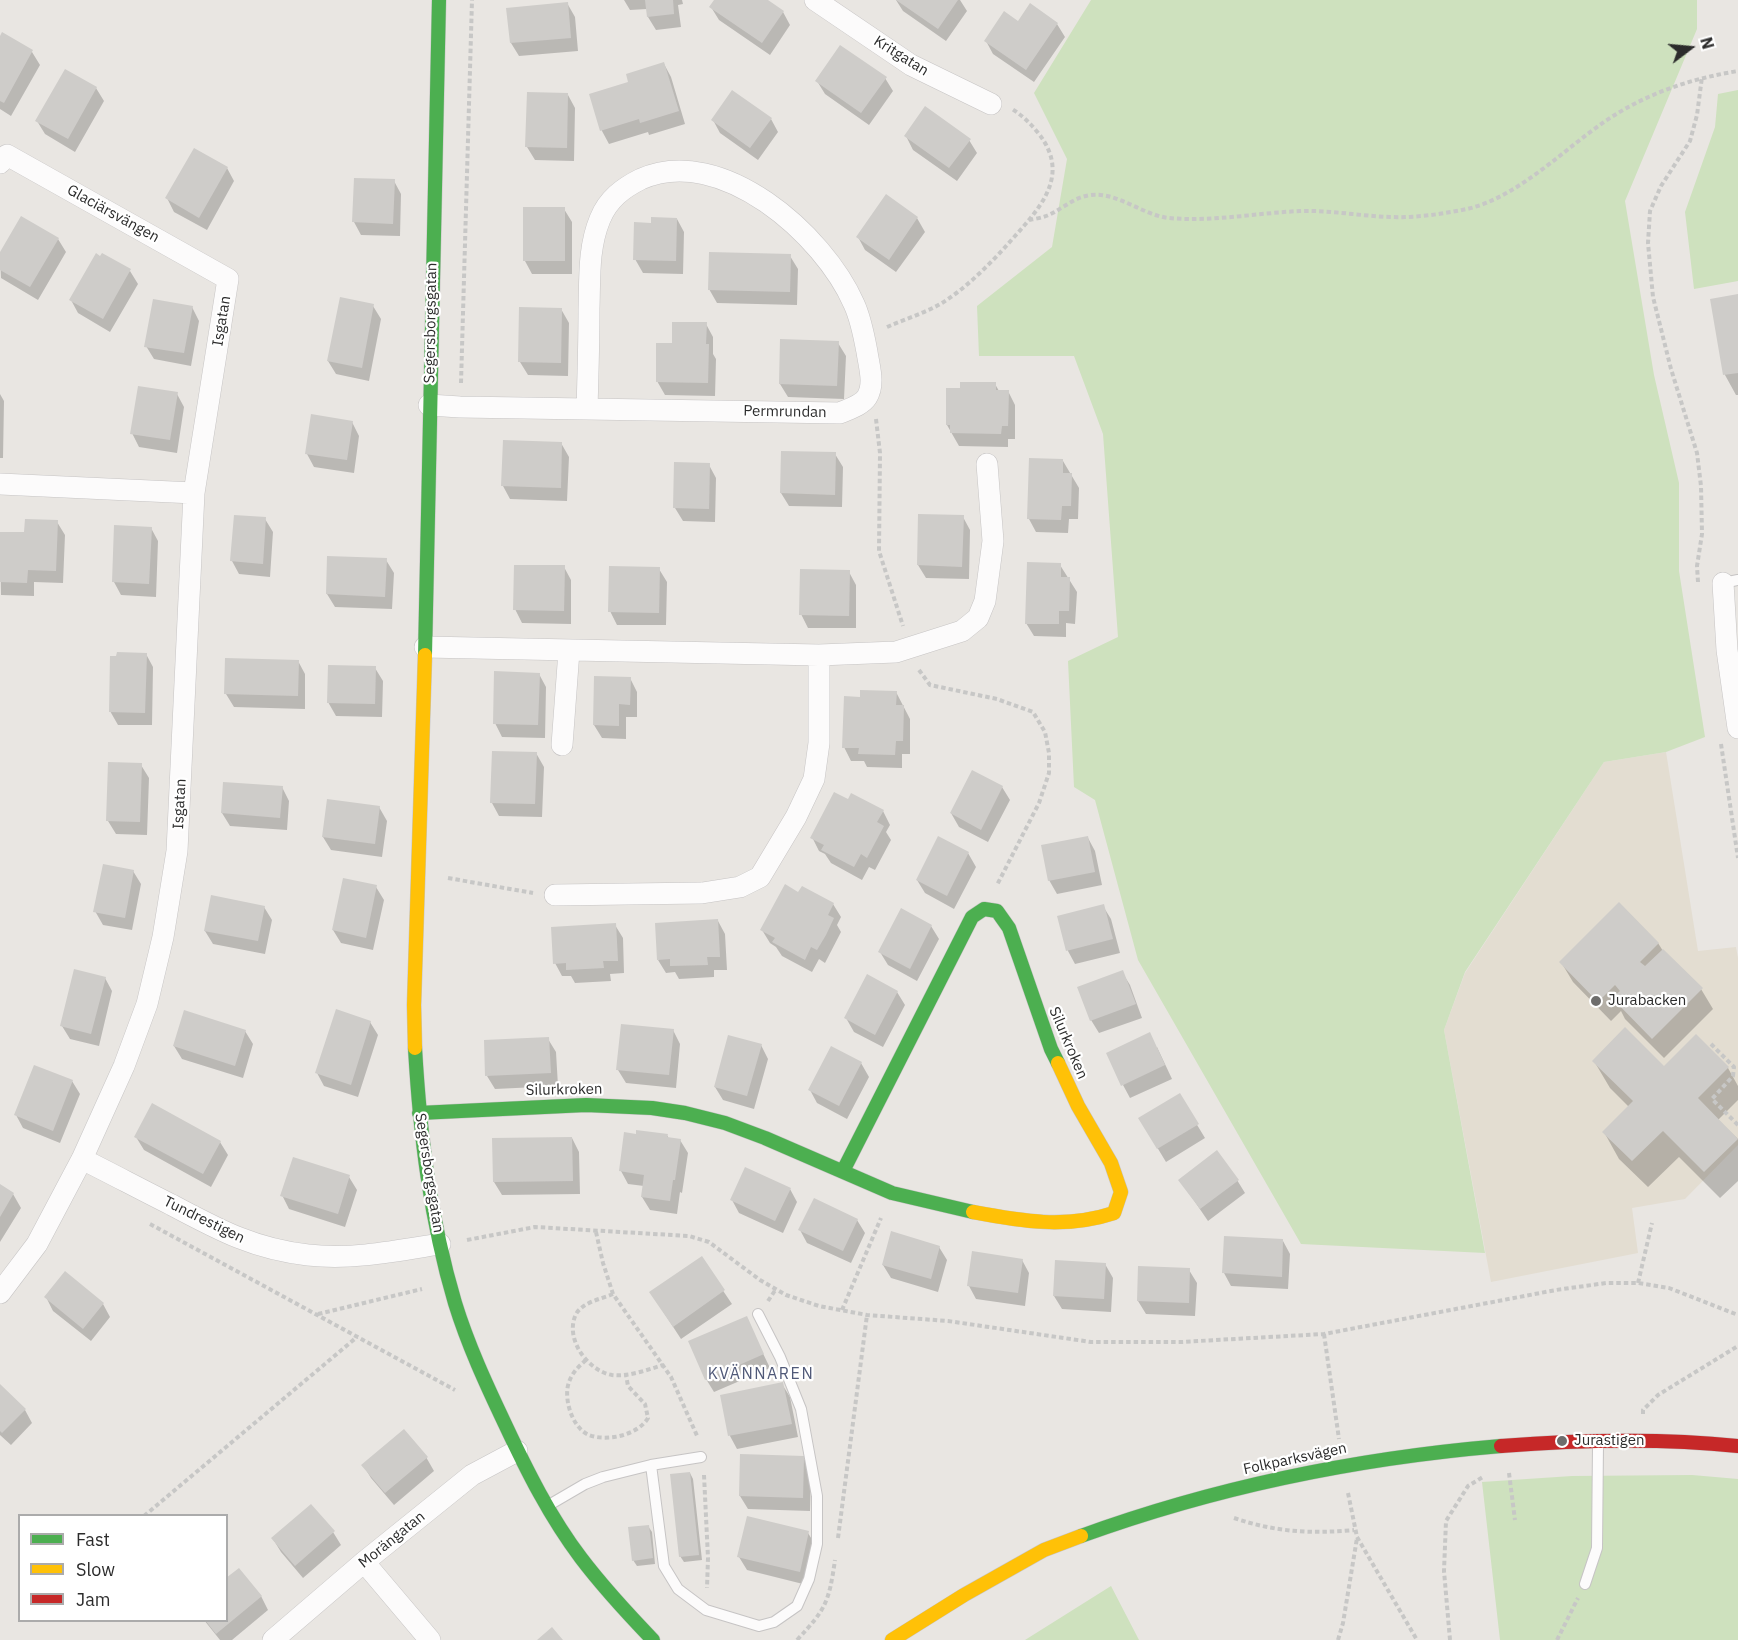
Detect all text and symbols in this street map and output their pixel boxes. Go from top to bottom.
north arrow [1660,18,1720,78]
street label: Kritgatan [870,32,932,80]
text: N [1696,35,1719,51]
street label: Glaciärsvängen [64,181,162,247]
street label: Segersborgsgatan [421,262,441,384]
street label: Isgatan [209,294,235,348]
street label: Permrundan [743,402,827,422]
street label: Isgatan [170,778,190,830]
place label: Jurabacken [1608,992,1686,1010]
marker: Jurabacken [1589,994,1603,1008]
street label: Silurkroken [1045,1004,1091,1082]
street label: Silurkroken [525,1080,603,1100]
street label: Segersborgsgatan [411,1112,447,1234]
street label: Tundrestigen [160,1193,248,1247]
district label: KVÄNNAREN [708,1364,814,1384]
place label: Jurastigen [1574,1432,1644,1450]
marker: Jurastigen [1555,1434,1569,1448]
street label: Folkparksvägen [1242,1439,1348,1479]
street label: Morängatan [355,1508,429,1572]
legend [18,1514,228,1622]
text: Fast [76,1528,110,1551]
text: Slow [76,1558,115,1581]
text: Jam [76,1588,111,1611]

